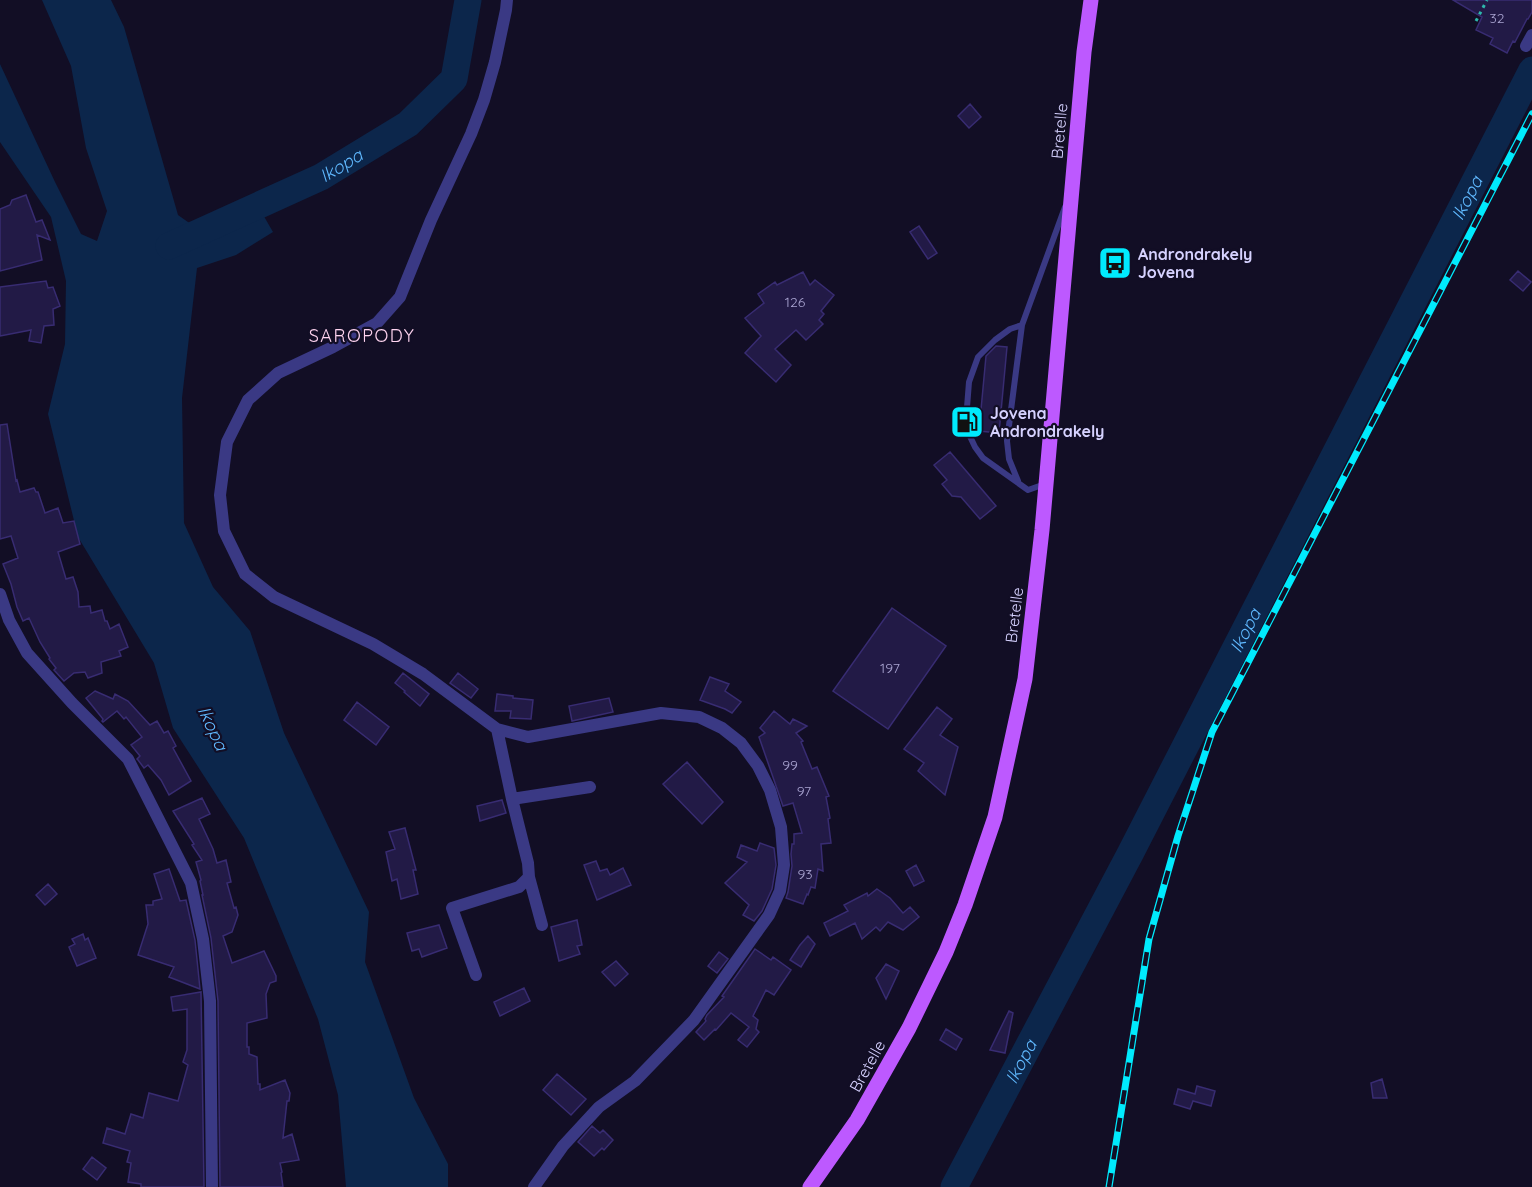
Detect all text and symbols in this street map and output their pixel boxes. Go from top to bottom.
house number: 32 [1489,9,1505,27]
street label: Bretelle [1047,102,1071,160]
water label: Ikopa [315,143,367,187]
water label: Ikopa [1446,171,1488,224]
place label: Androndrakely Jovena [1138,244,1252,282]
bus stop icon: Androndrakely Jovena [1097,245,1133,281]
house number: 126 [785,293,806,311]
district label: SAROPODY [309,324,415,347]
place label: Jovena Androndrakely [990,403,1104,441]
fuel station icon: Jovena Androndrakely [949,404,985,440]
street label: Bretelle [1001,586,1027,644]
water label: Ikopa [1224,603,1266,656]
house number: 197 [880,659,900,677]
water label: Ikopa [193,702,234,755]
house number: 99 [782,756,798,774]
house number: 97 [797,782,811,800]
house number: 93 [797,865,813,883]
water label: Ikopa [999,1035,1042,1087]
street label: Bretelle [845,1037,889,1095]

